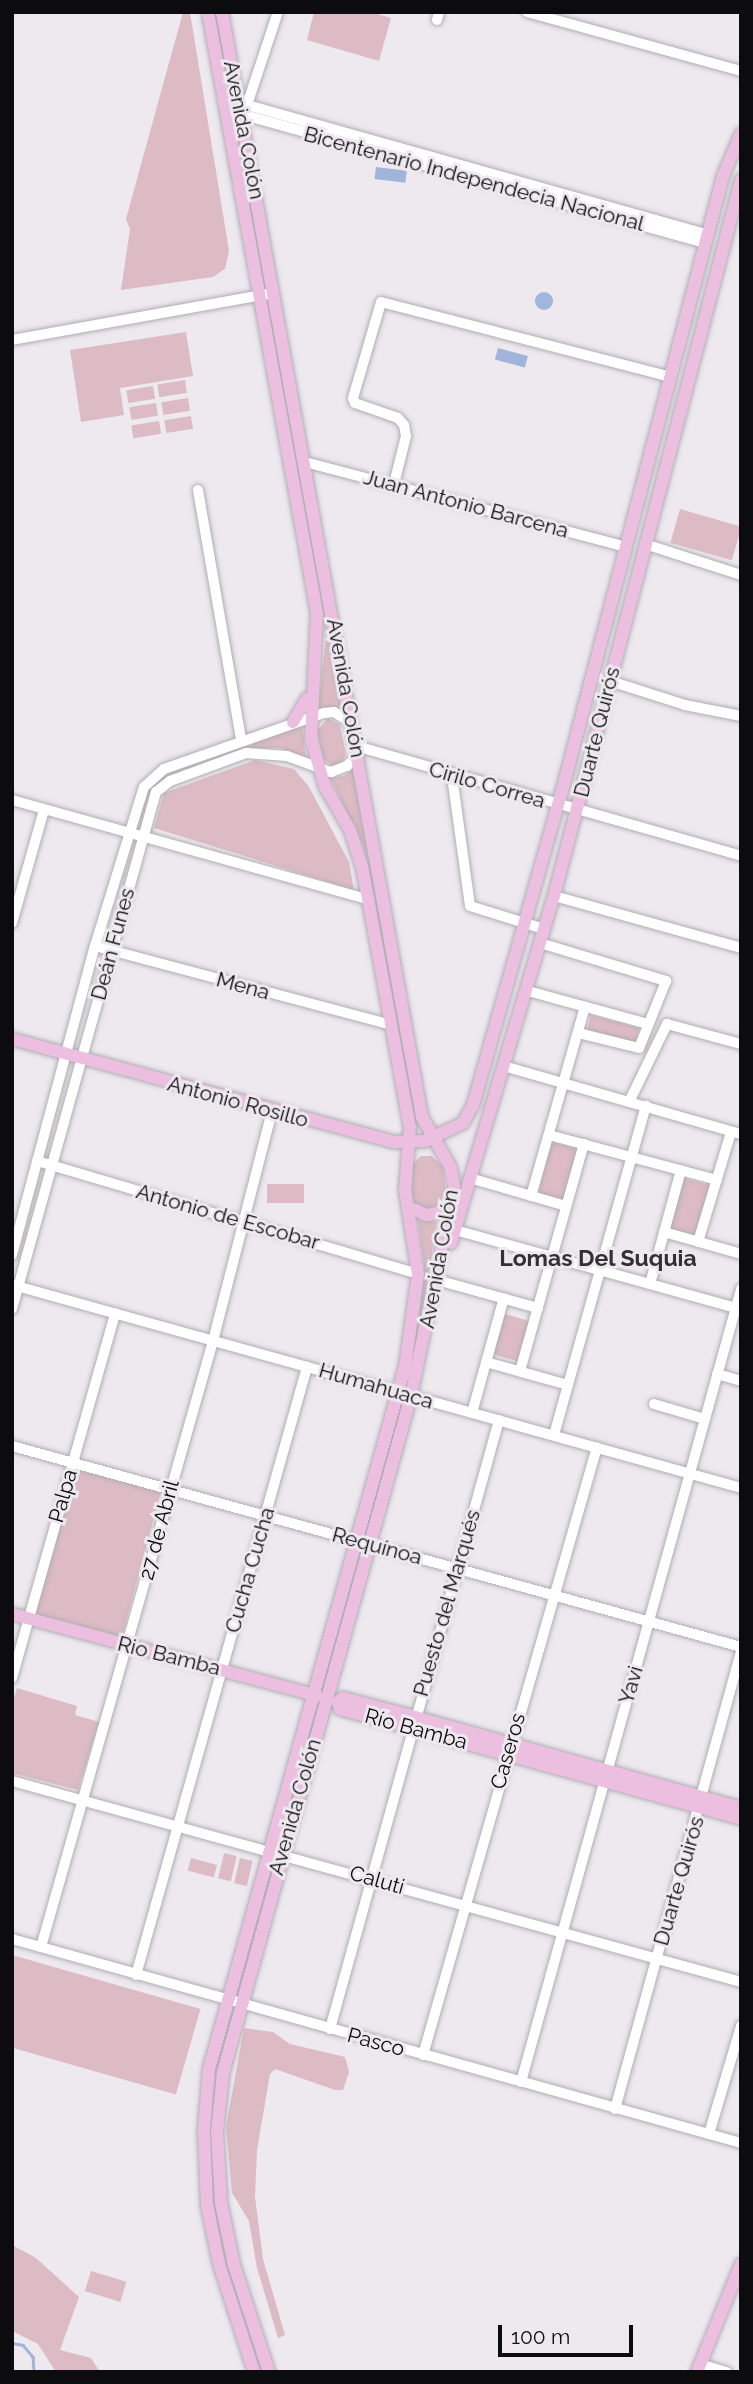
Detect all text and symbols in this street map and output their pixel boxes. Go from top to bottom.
street label: Avenida Colón [218,59,270,201]
street label: Bicentenario Independecia Nacional [301,121,647,237]
street label: Juan Antonio Barcena [360,464,572,544]
street label: Avenida Colón [321,617,371,759]
street label: Duarte Quirós [569,664,625,800]
street label: Cirilo Correa [426,756,548,814]
street label: Deán Funes [86,885,140,1003]
street label: Mena [214,967,272,1005]
street label: Antonio Rosillo [165,1071,311,1133]
street label: Antonio de Escobar [133,1179,323,1255]
street label: Avenida Colón [414,1188,464,1330]
district label: Lomas Del Suquia [499,1244,697,1272]
street label: Humahuaca [316,1358,436,1414]
street label: Palpa [43,1466,83,1526]
street label: 27 de Abril [133,1477,185,1583]
street label: Cucha Cucha [220,1504,280,1636]
street label: Puesto del Marqués [408,1506,486,1700]
street label: Requínoa [329,1522,425,1570]
street label: Rio Bamba [115,1631,223,1681]
street label: Yavi [614,1663,648,1707]
street label: Río Bamba [362,1703,470,1755]
street label: Caseros [485,1710,531,1792]
street label: Avenida Colón [263,1736,327,1878]
street label: Duarte Quirós [649,1813,709,1949]
street label: Caluti [347,1860,407,1900]
street label: Pasco [345,2022,407,2062]
scale bar [501,2310,636,2354]
text: 100 m [511,2324,570,2349]

